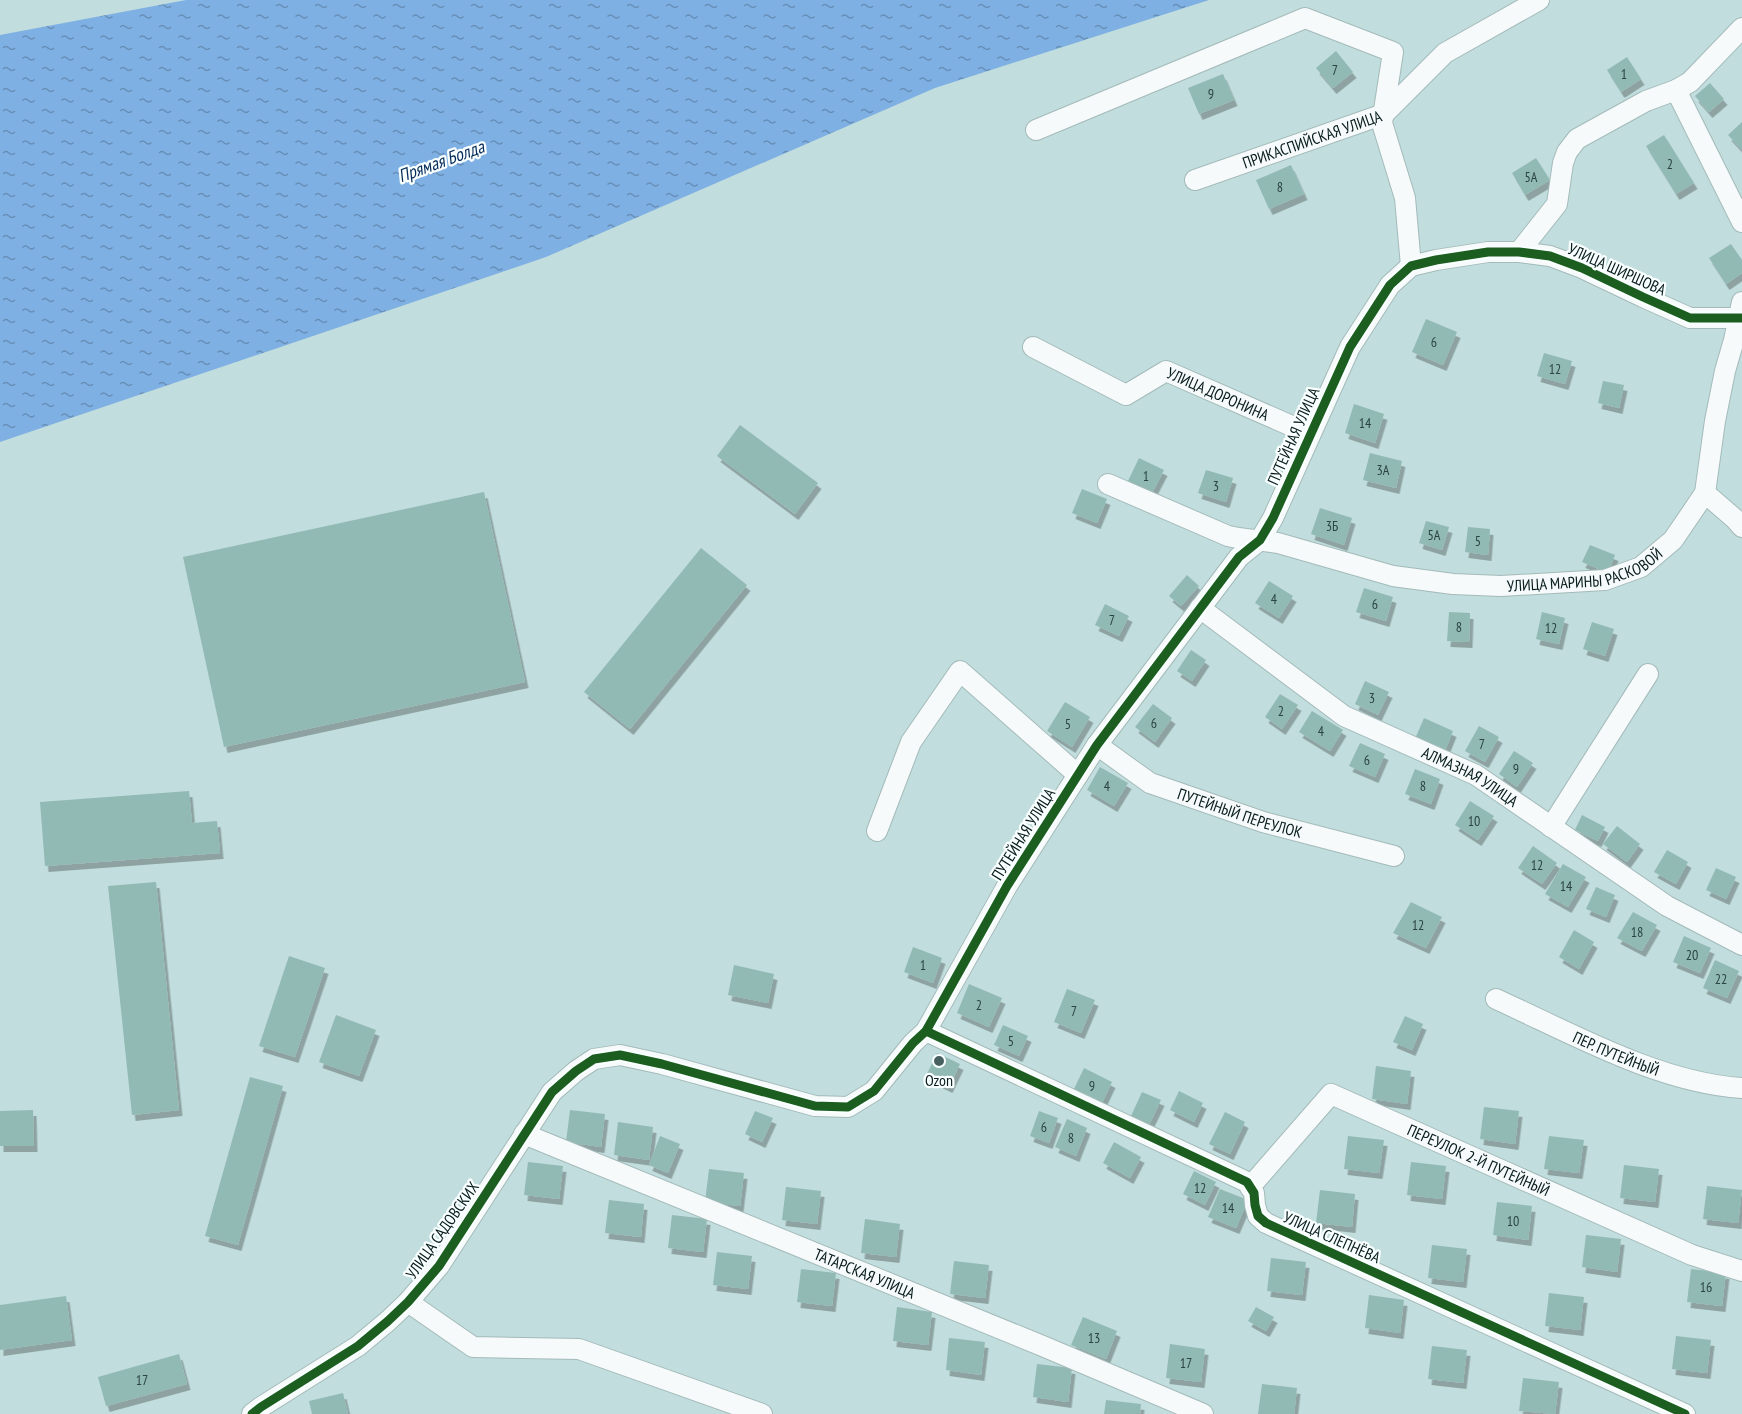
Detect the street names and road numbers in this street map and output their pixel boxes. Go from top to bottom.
street label: ПРИКАСПИЙСКАЯ УЛИЦА [1240,105,1385,173]
street label: УЛИЦА ШИРШОВА [1565,238,1670,300]
street label: УЛИЦА ДОРОНИНА [1164,363,1272,425]
street label: ПУТЕЙНАЯ УЛИЦА [1263,384,1324,488]
street label: УЛИЦА МАРИНЫ РАСКОВОЙ [1506,543,1666,596]
street label: АЛМАЗНАЯ УЛИЦА [1419,742,1522,811]
street label: ПУТЕЙНЫЙ ПЕРЕУЛОК [1175,783,1305,842]
street label: ПУТЕЙНАЯ УЛИЦА [987,784,1059,884]
street label: ПЕР. ПУТЕЙНЫЙ [1570,1027,1662,1080]
street label: ПЕРЕУЛОК 2-Й ПУТЕЙНЫЙ [1404,1119,1553,1200]
street label: УЛИЦА САДОВСКИХ [401,1178,483,1282]
street label: УЛИЦА СЛЕПНЁВА [1280,1207,1384,1268]
street label: ТАТАРСКАЯ УЛИЦА [811,1244,918,1303]

